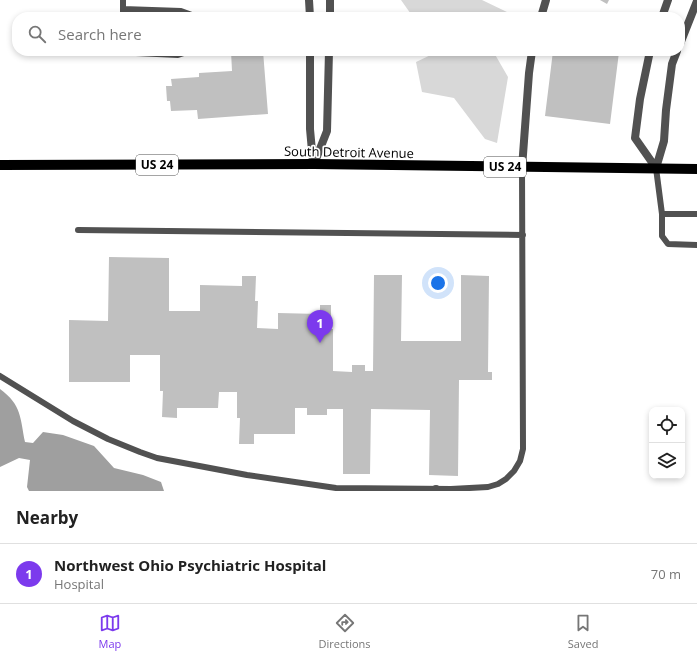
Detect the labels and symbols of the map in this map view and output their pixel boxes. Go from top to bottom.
street label: South Detroit Avenue [284,142,414,162]
road number: US 24 [136,155,178,175]
road number: US 24 [484,157,526,177]
your location [428,273,448,293]
pin: 1 [307,310,333,343]

